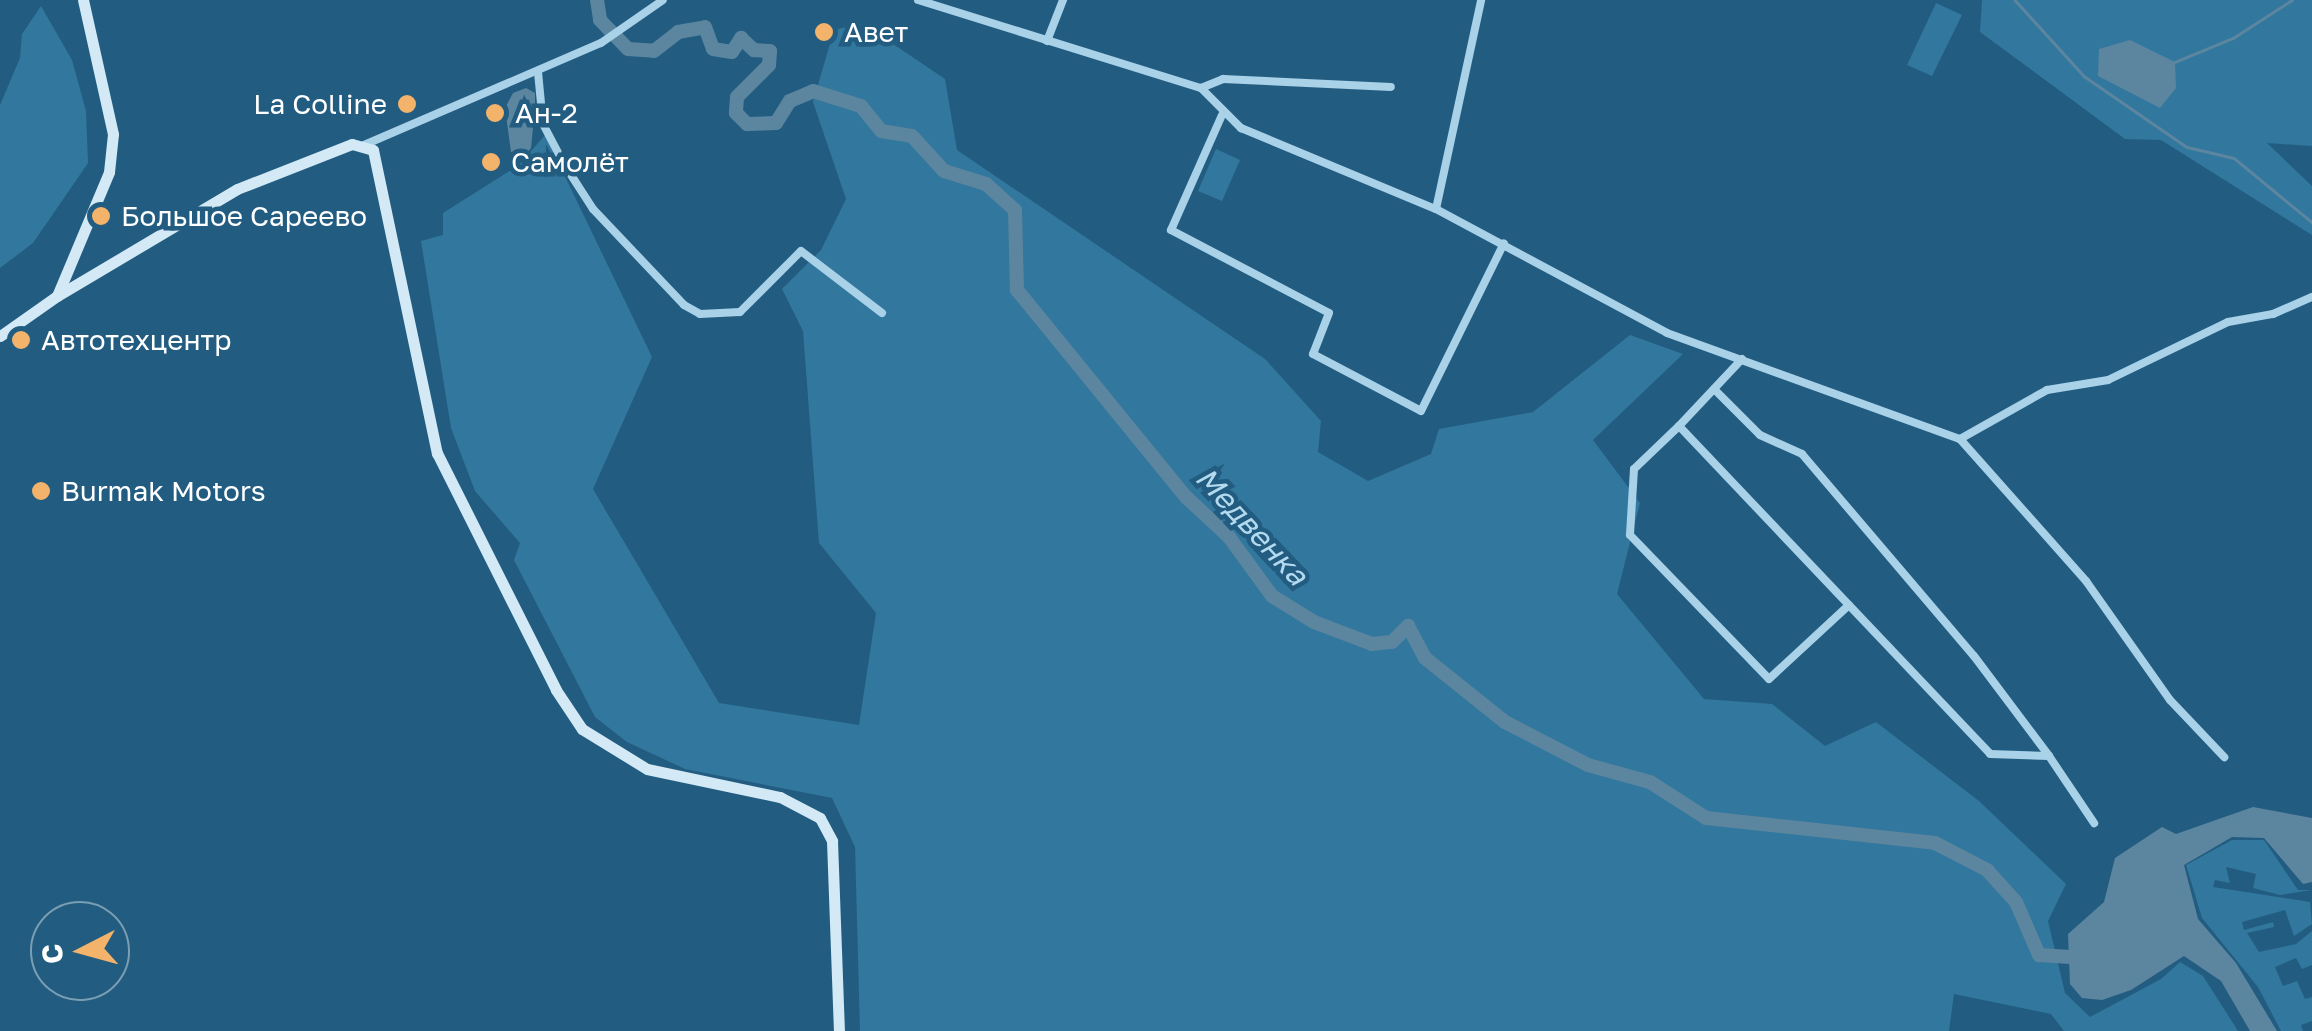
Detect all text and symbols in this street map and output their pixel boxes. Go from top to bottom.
place label: Авет [844,15,908,49]
marker: Авет [813,21,835,43]
place label: La Colline [253,87,387,121]
marker: La Colline [396,93,418,115]
place label: Ан-2 [515,96,578,130]
marker: Ан-2 [484,102,506,124]
place label: Самолёт [511,145,629,179]
marker: Самолёт [480,151,502,173]
place label: Большое Сареево [121,199,367,233]
marker: Большое Сареево [90,205,112,227]
place label: Автотехцентр [41,323,231,357]
marker: Автотехцентр [10,329,32,351]
water label: Медвенка [1189,460,1315,592]
place label: Burmak Motors [61,474,266,508]
marker: Burmak Motors [30,480,52,502]
north arrow [30,901,130,1001]
text: С [34,942,69,966]

